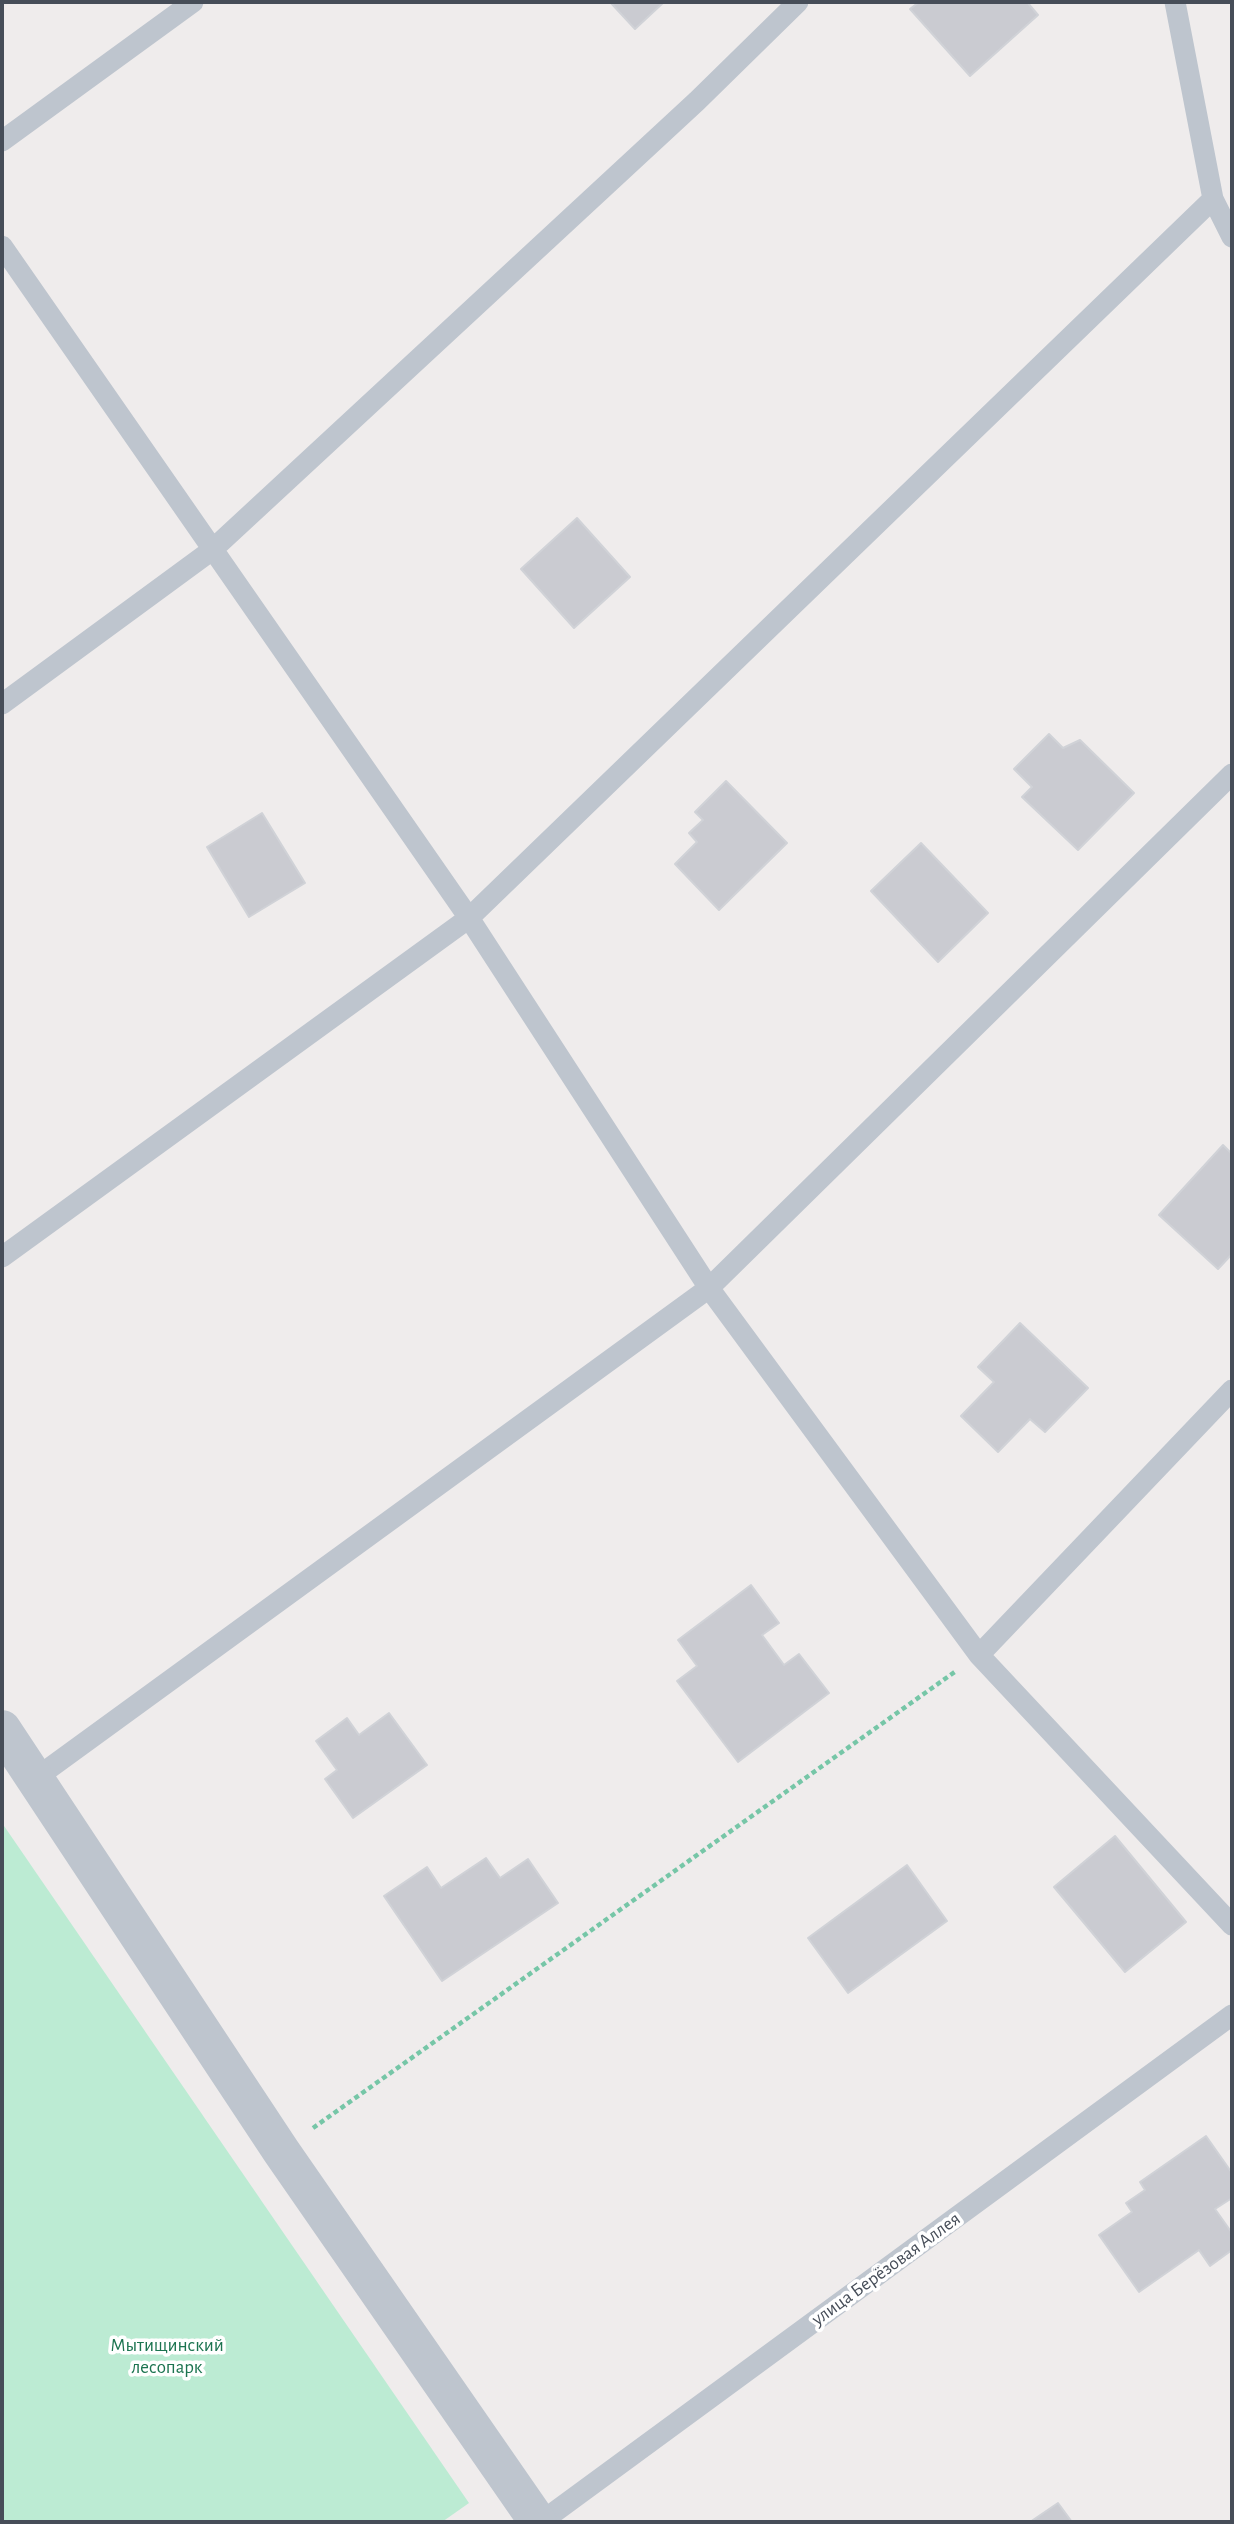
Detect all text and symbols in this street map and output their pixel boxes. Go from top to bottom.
street label: улица Берёзовая Аллея [807,2207,965,2331]
park label: Мытищинский лесопарк [110,2334,224,2378]

